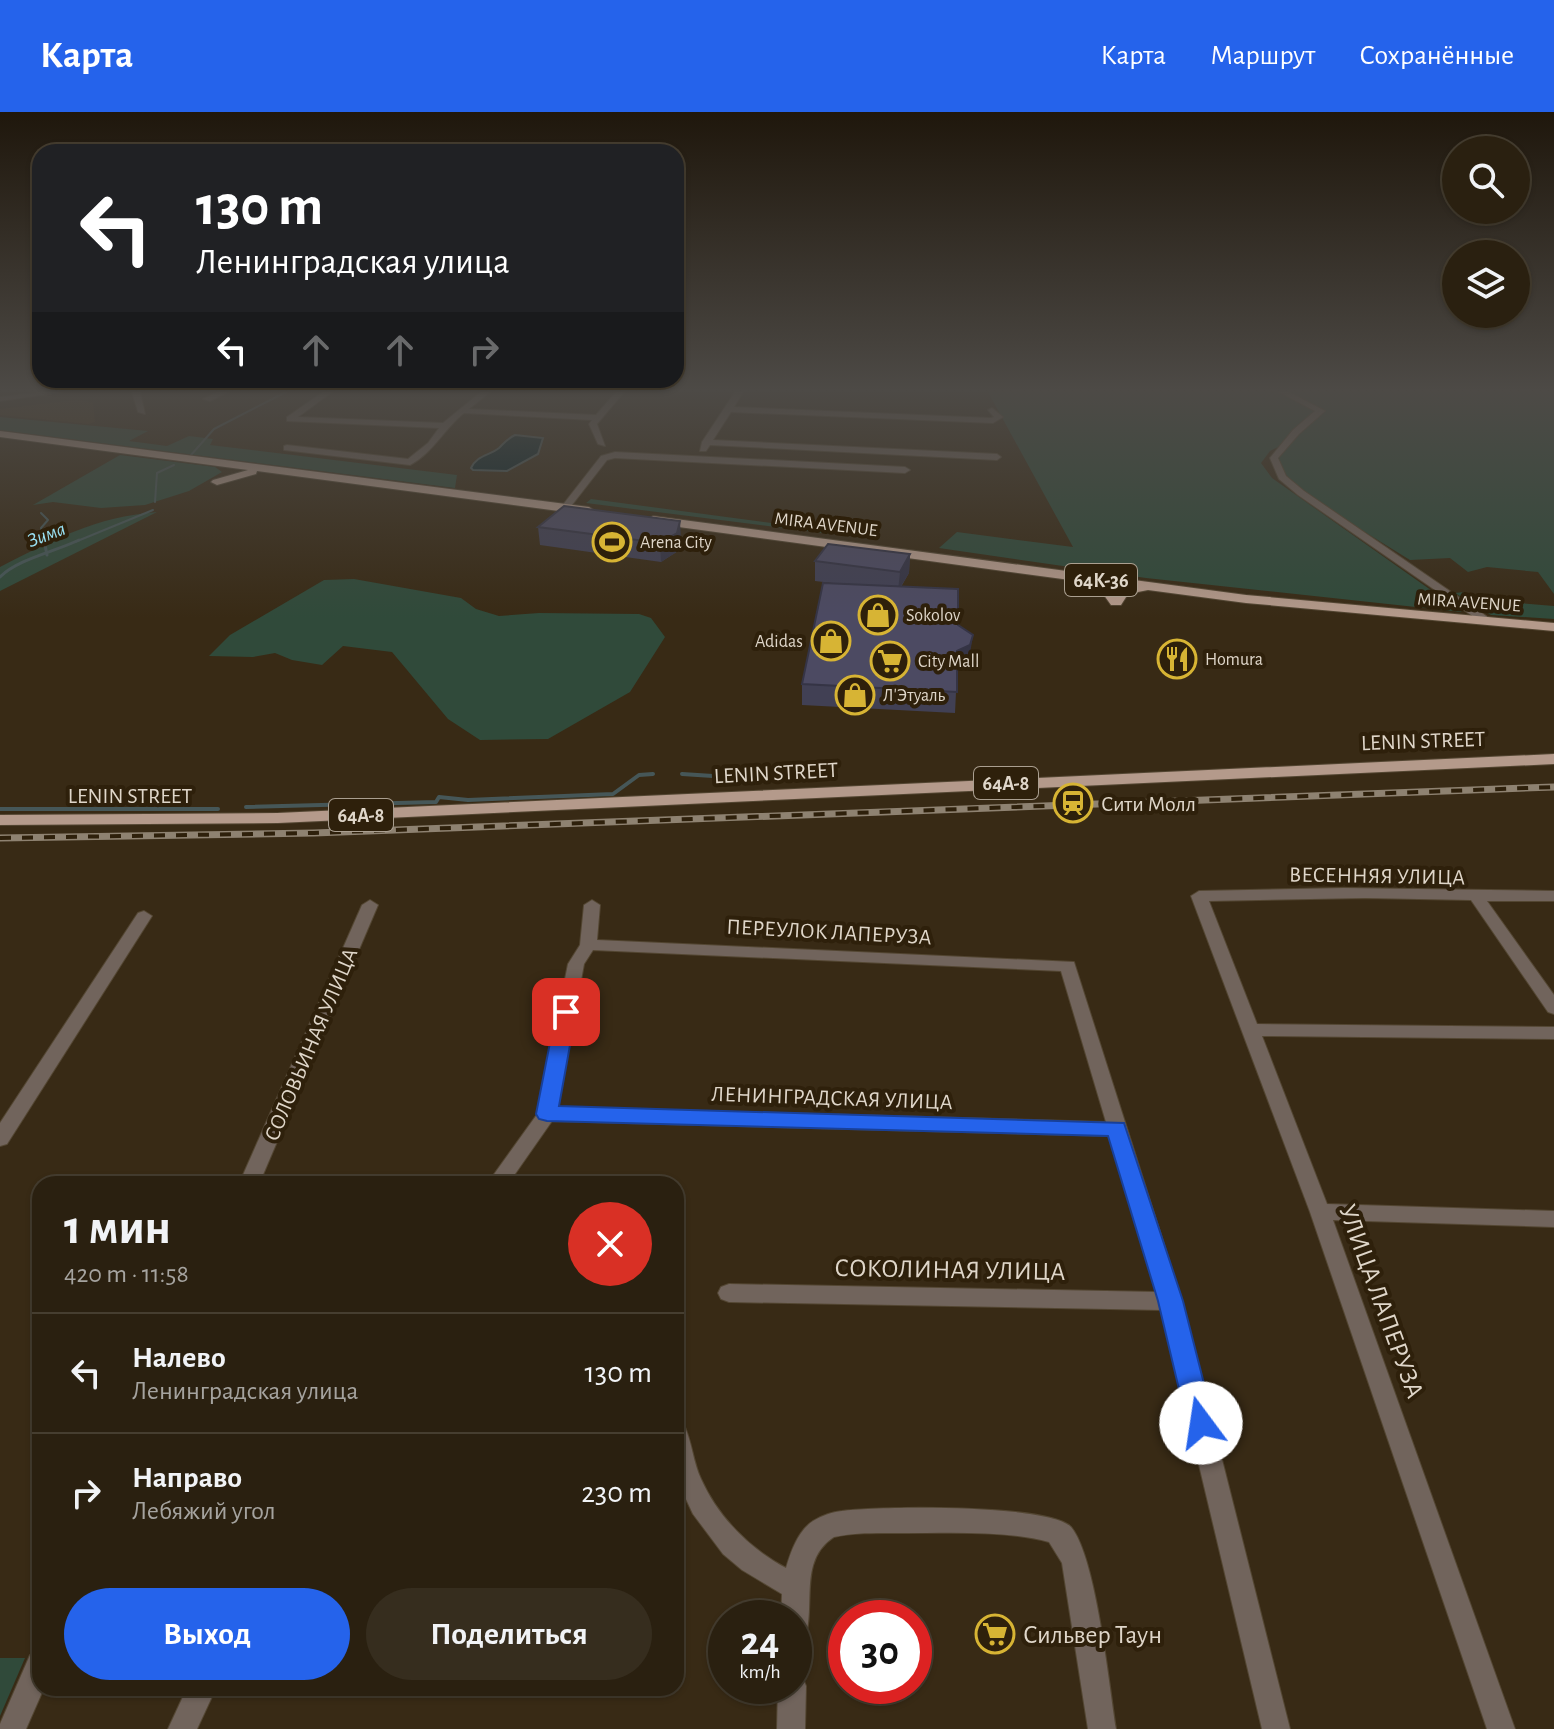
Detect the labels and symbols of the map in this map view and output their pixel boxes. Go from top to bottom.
street label: MIRA AVENUE [773,510,879,540]
water label: Зима [25,519,68,551]
sports icon: Arena City [591,521,633,563]
place label: Arena City [640,534,712,552]
road number: 64К-36 [1065,564,1137,596]
street label: MIRA AVENUE [1417,590,1521,616]
shop icon: Sokolov [857,594,899,636]
place label: Sokolov [906,607,961,625]
shop icon: Adidas [810,620,852,662]
place label: Adidas [755,633,803,651]
restaurant icon: Homura [1156,638,1198,680]
supermarket icon: City Mall [869,640,911,682]
place label: Homura [1205,651,1263,669]
place label: City Mall [918,653,979,671]
shop icon: Л'Этуаль [834,674,876,716]
place label: Л'Этуаль [883,687,946,705]
street label: LENIN STREET [1361,728,1486,754]
street label: LENIN STREET [713,759,839,787]
road number: 64А-8 [974,767,1038,799]
station icon: Сити Молл [1052,782,1094,824]
street label: LENIN STREET [68,785,192,807]
place label: Сити Молл [1101,793,1196,815]
road number: 64А-8 [329,799,393,831]
street label: ВЕСЕННЯЯ УЛИЦА [1289,863,1465,889]
street label: ПЕРЕУЛОК ЛАПЕРУЗА [726,916,932,948]
street label: СОЛОВЬИНАЯ УЛИЦА [260,945,362,1144]
pin [532,978,600,1046]
street label: ЛЕНИНГРАДСКАЯ УЛИЦА [711,1083,953,1113]
street label: УЛИЦА ЛАПЕРУЗА [1334,1201,1428,1402]
street label: СОКОЛИНАЯ УЛИЦА [834,1255,1066,1285]
position arrow [1159,1381,1243,1465]
speed limit sign: 30 [828,1600,932,1704]
supermarket icon: Сильвер Таун [974,1613,1016,1655]
place label: Сильвер Таун [1023,1622,1162,1648]

